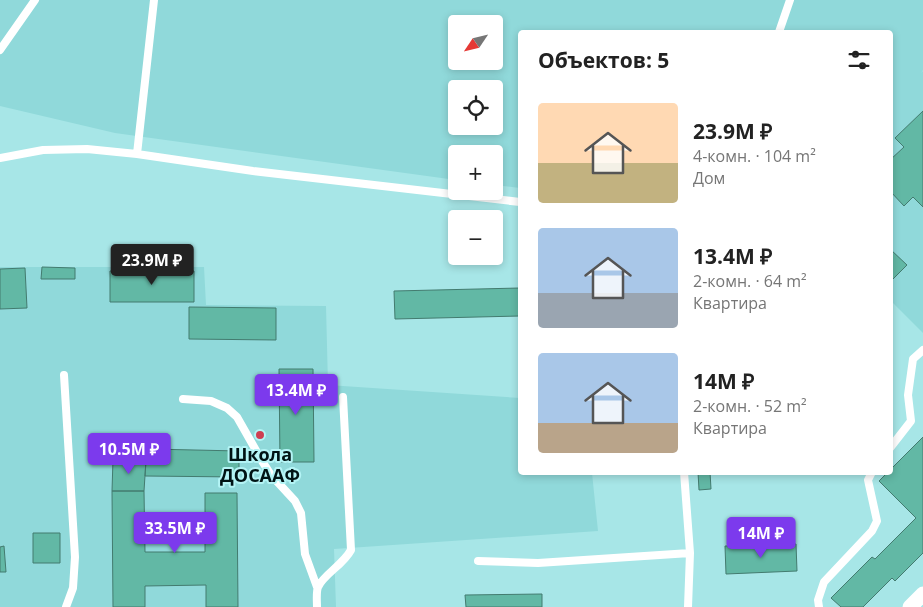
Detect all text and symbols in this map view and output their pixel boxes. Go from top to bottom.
north arrow [448,15,502,70]
map controls [448,15,503,265]
text: Объектов: 5 [538,46,669,74]
icon: filters [845,46,873,74]
button: locate [448,80,503,135]
text: 23.9M ₽ [693,117,773,145]
icon: home [578,123,638,183]
button: + [448,145,503,200]
text: 4-комн. · 104 m² [693,145,816,167]
text: Дом [693,167,725,189]
button: − [448,210,503,265]
text: 13.4M ₽ [693,242,773,270]
pin: 23.9M ₽ [106,244,198,286]
icon: home [578,248,638,308]
text: 23.9M ₽ [122,249,182,271]
text: 2-комн. · 64 m² [693,270,807,292]
text: Квартира [693,292,767,314]
text: 14M ₽ [693,367,755,395]
icon: home [578,373,638,433]
pin: 13.4M ₽ [250,374,342,416]
text: 13.4M ₽ [266,379,326,401]
text: 2-комн. · 52 m² [693,395,807,417]
text: Квартира [693,417,767,439]
marker: Школа ДОСААФ [254,429,266,441]
pin: 10.5M ₽ [83,432,175,475]
text: 10.5M ₽ [99,438,159,460]
place label: Школа ДОСААФ [220,442,300,487]
pin: 33.5M ₽ [129,512,221,554]
pin: 14M ₽ [726,516,796,559]
text: 33.5M ₽ [145,517,205,539]
text: 14M ₽ [738,522,784,544]

